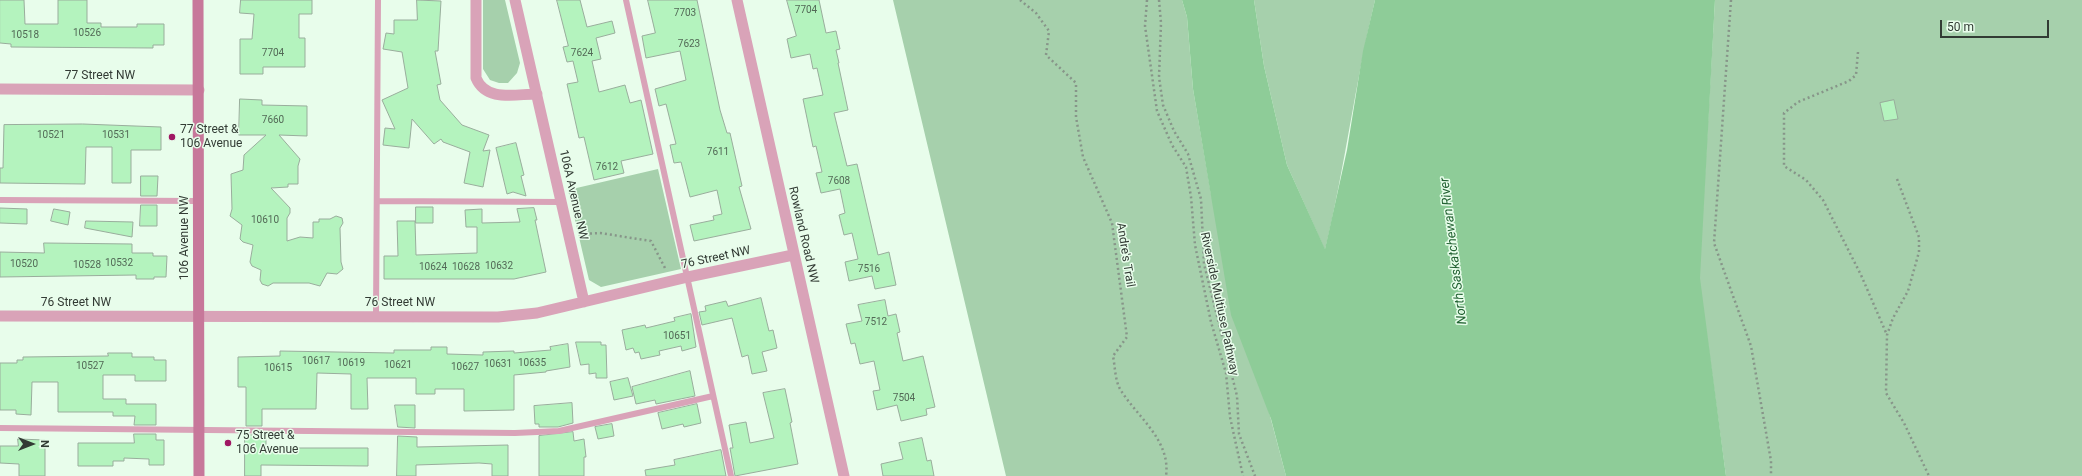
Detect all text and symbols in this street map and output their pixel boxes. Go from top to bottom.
house number: 7704 [795,4,817,16]
house number: 7703 [674,7,696,19]
scale bar [1942,12,2051,38]
text: 50 m [1947,20,1974,34]
house number: 10526 [73,27,101,39]
house number: 10518 [11,29,39,41]
house number: 7623 [678,38,700,50]
house number: 7704 [262,47,284,59]
house number: 7624 [571,47,593,59]
street label: 77 Street NW [65,69,135,83]
house number: 7660 [262,114,284,126]
place label: 77 Street & 106 Avenue [180,123,242,151]
house number: 10521 [37,129,65,141]
house number: 10531 [102,129,130,141]
marker: 77 Street & 106 Avenue [167,132,177,142]
house number: 7611 [707,146,729,158]
street label: 106A Avenue NW [556,148,590,242]
house number: 7612 [596,161,618,173]
house number: 7608 [828,175,850,187]
water label: North Saskatchewan River [1437,177,1471,325]
street label: Rowland Road NW [785,185,821,285]
street label: 106 Avenue NW [178,196,192,280]
house number: 10610 [251,214,279,226]
street label: Andre's Trail [1113,222,1137,288]
street label: Riverside Multiuse Pathway [1197,231,1241,377]
street label: 76 Street NW [680,244,752,272]
house number: 10532 [105,257,133,269]
house number: 10520 [10,258,38,270]
house number: 10528 [73,259,101,271]
house number: 10632 [485,260,513,272]
house number: 10624 [419,261,447,273]
house number: 10628 [452,261,480,273]
house number: 7516 [858,263,880,275]
street label: 76 Street NW [41,296,111,310]
street label: 76 Street NW [365,296,435,310]
house number: 7512 [865,316,887,328]
house number: 10651 [663,330,691,342]
house number: 10617 [302,355,330,367]
house number: 10619 [337,357,365,369]
house number: 10635 [518,357,546,369]
house number: 10631 [484,358,512,370]
house number: 10621 [384,359,412,371]
house number: 10527 [76,360,104,372]
house number: 10627 [451,361,479,373]
house number: 10615 [264,362,292,374]
house number: 7504 [893,392,915,404]
north arrow [12,424,52,464]
place label: 75 Street & 106 Avenue [236,429,298,457]
marker: 75 Street & 106 Avenue [223,438,233,448]
text: N [38,440,51,448]

